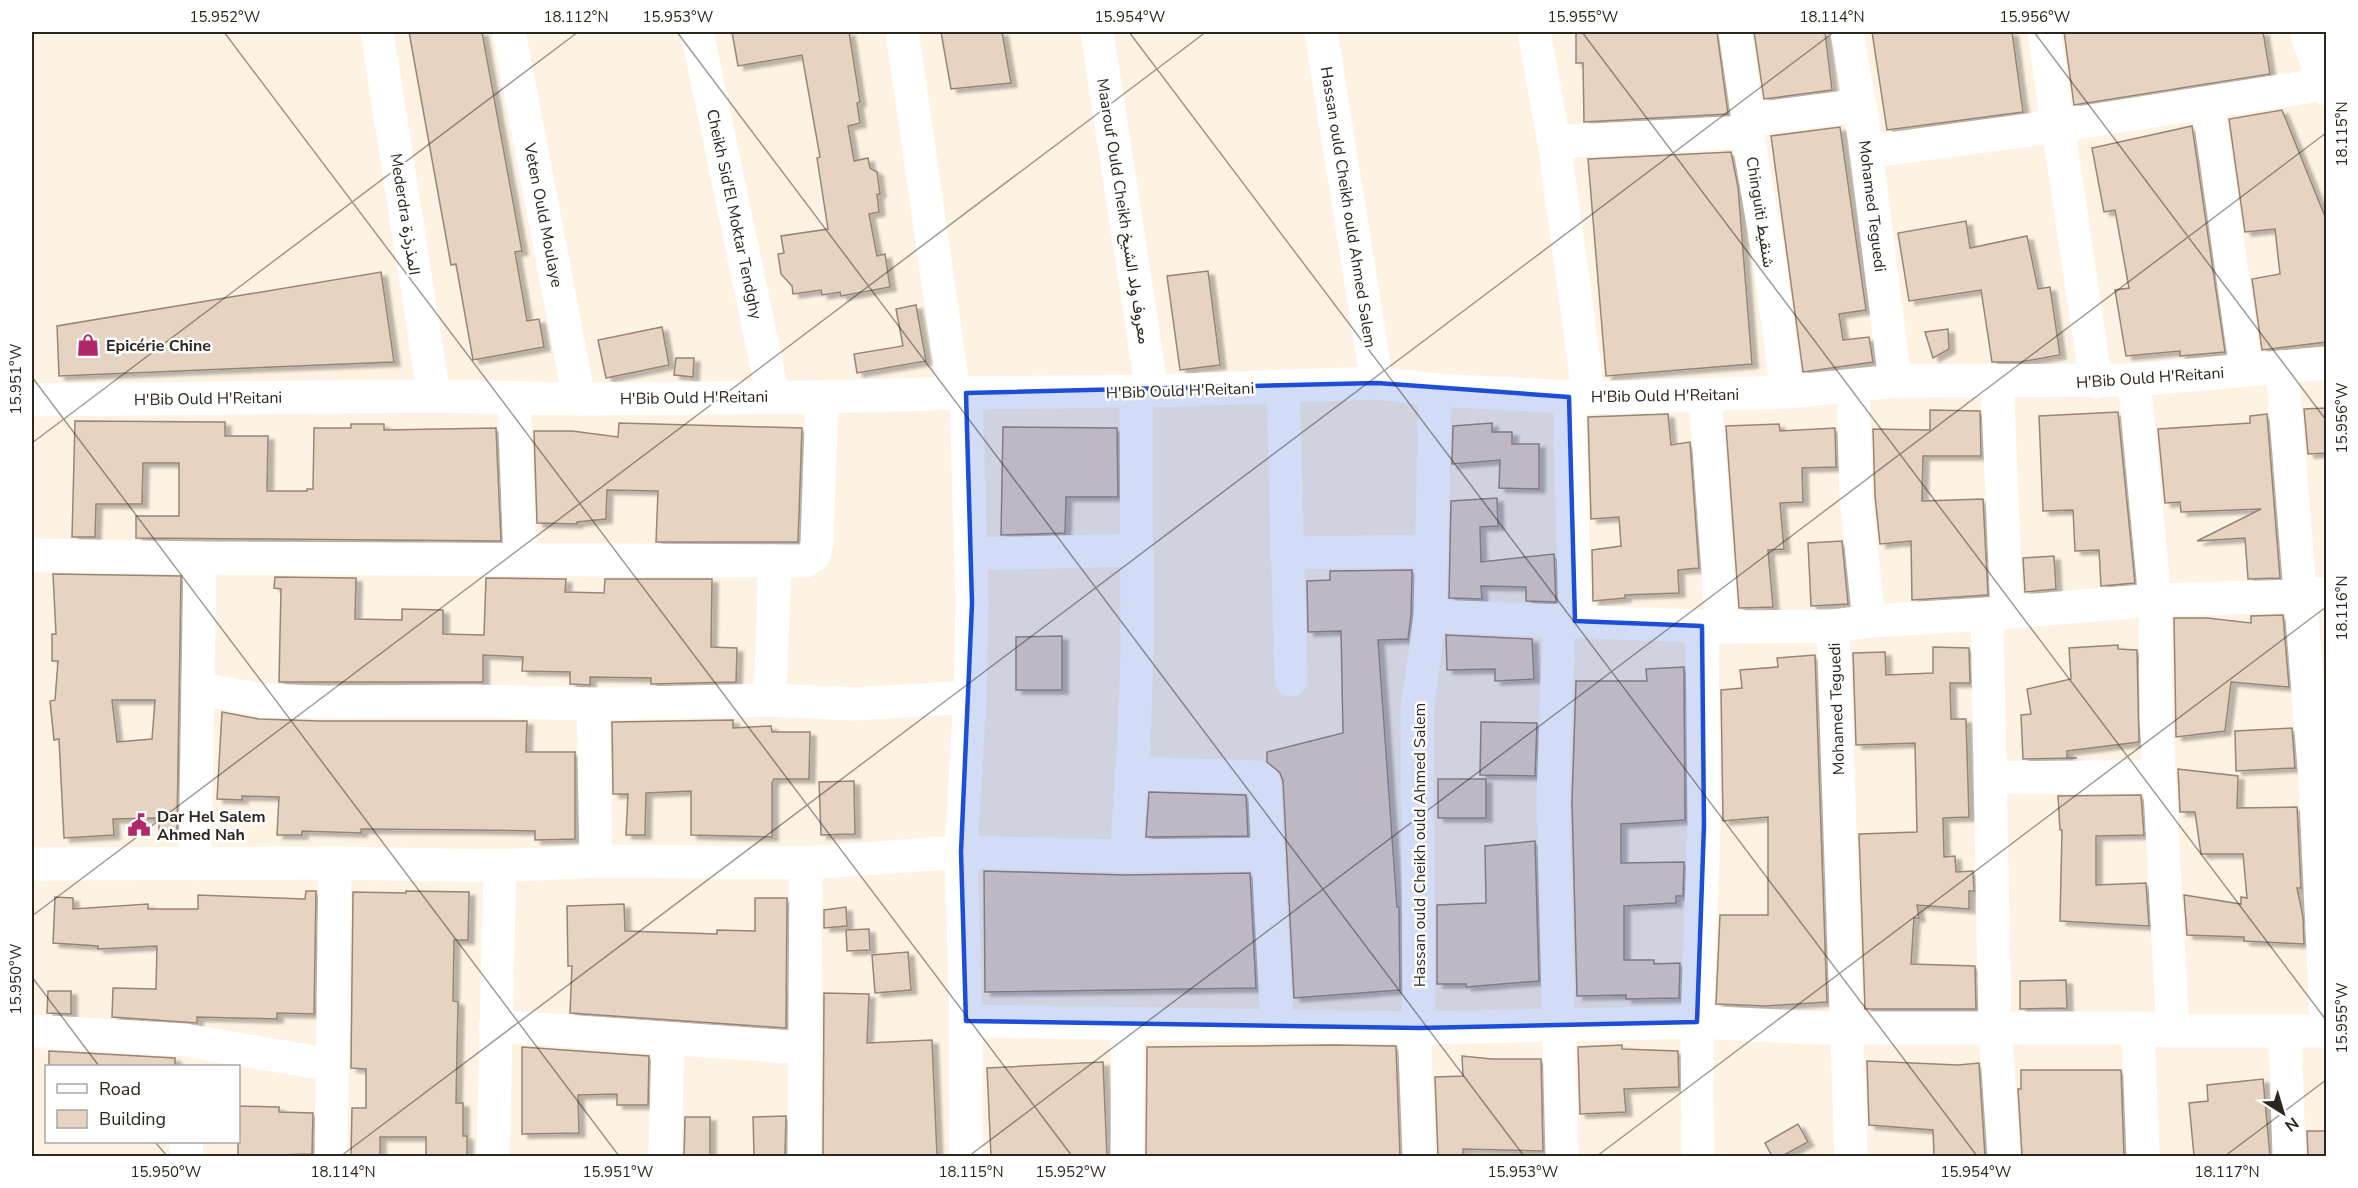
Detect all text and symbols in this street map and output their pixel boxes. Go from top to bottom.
text: 15.952°W [190,7,261,27]
text: 18.112°N [543,7,609,27]
text: 15.953°W [643,7,714,27]
text: 15.954°W [1095,7,1166,27]
text: 15.955°W [1548,7,1619,27]
text: 18.114°N [1799,7,1865,27]
text: 15.956°W [2000,7,2071,27]
street label: Hassan ould Cheikh ould Ahmed Salem [1315,65,1381,349]
street label: Maarouf Ould Cheikh معروف ولد الشيخ [1091,77,1155,346]
text: 18.115°N [2332,101,2352,167]
street label: Cheikh Sid'El Moktar Tendghy [701,107,767,322]
street label: Mohamed Teguedi [1853,139,1891,273]
street label: Veten Ould Moulaye [518,140,568,289]
street label: Mederdra المذرذرة [385,152,425,277]
street label: Chinguiti شنقيط [1740,155,1780,269]
shop icon: Epicérie Chine [75,332,101,358]
place label: Epicérie Chine [106,335,211,357]
text: 15.951°W [6,343,26,414]
street label: H'Bib Ould H'Reitani [2075,362,2225,394]
street label: H'Bib Ould H'Reitani [1106,377,1255,405]
text: 15.956°W [2332,382,2352,453]
street label: H'Bib Ould H'Reitani [1591,384,1739,408]
street label: H'Bib Ould H'Reitani [620,386,768,410]
street label: H'Bib Ould H'Reitani [134,387,282,411]
text: 18.116°N [2332,575,2352,641]
street label: Mohamed Teguedi [1824,642,1850,776]
street label: Hassan ould Cheikh ould Ahmed Salem [1409,703,1431,987]
place label: Dar Hel Salem Ahmed Nah [157,806,266,846]
public building icon: Dar Hel Salem Ahmed Nah [126,812,152,838]
text: 15.950°W [6,943,26,1014]
text: 15.955°W [2332,982,2352,1053]
legend [45,1065,240,1143]
text: Road [99,1077,141,1101]
north arrow [2253,1083,2313,1143]
text: Building [99,1107,166,1131]
text: N [2280,1112,2303,1137]
text: 15.950°W [131,1162,202,1182]
text: 18.114°N [310,1162,376,1182]
text: 15.951°W [583,1162,654,1182]
text: 18.115°N [938,1162,1004,1182]
text: 15.952°W [1036,1162,1107,1182]
text: 15.953°W [1488,1162,1559,1182]
text: 15.954°W [1941,1162,2012,1182]
text: 18.117°N [2194,1162,2260,1182]

